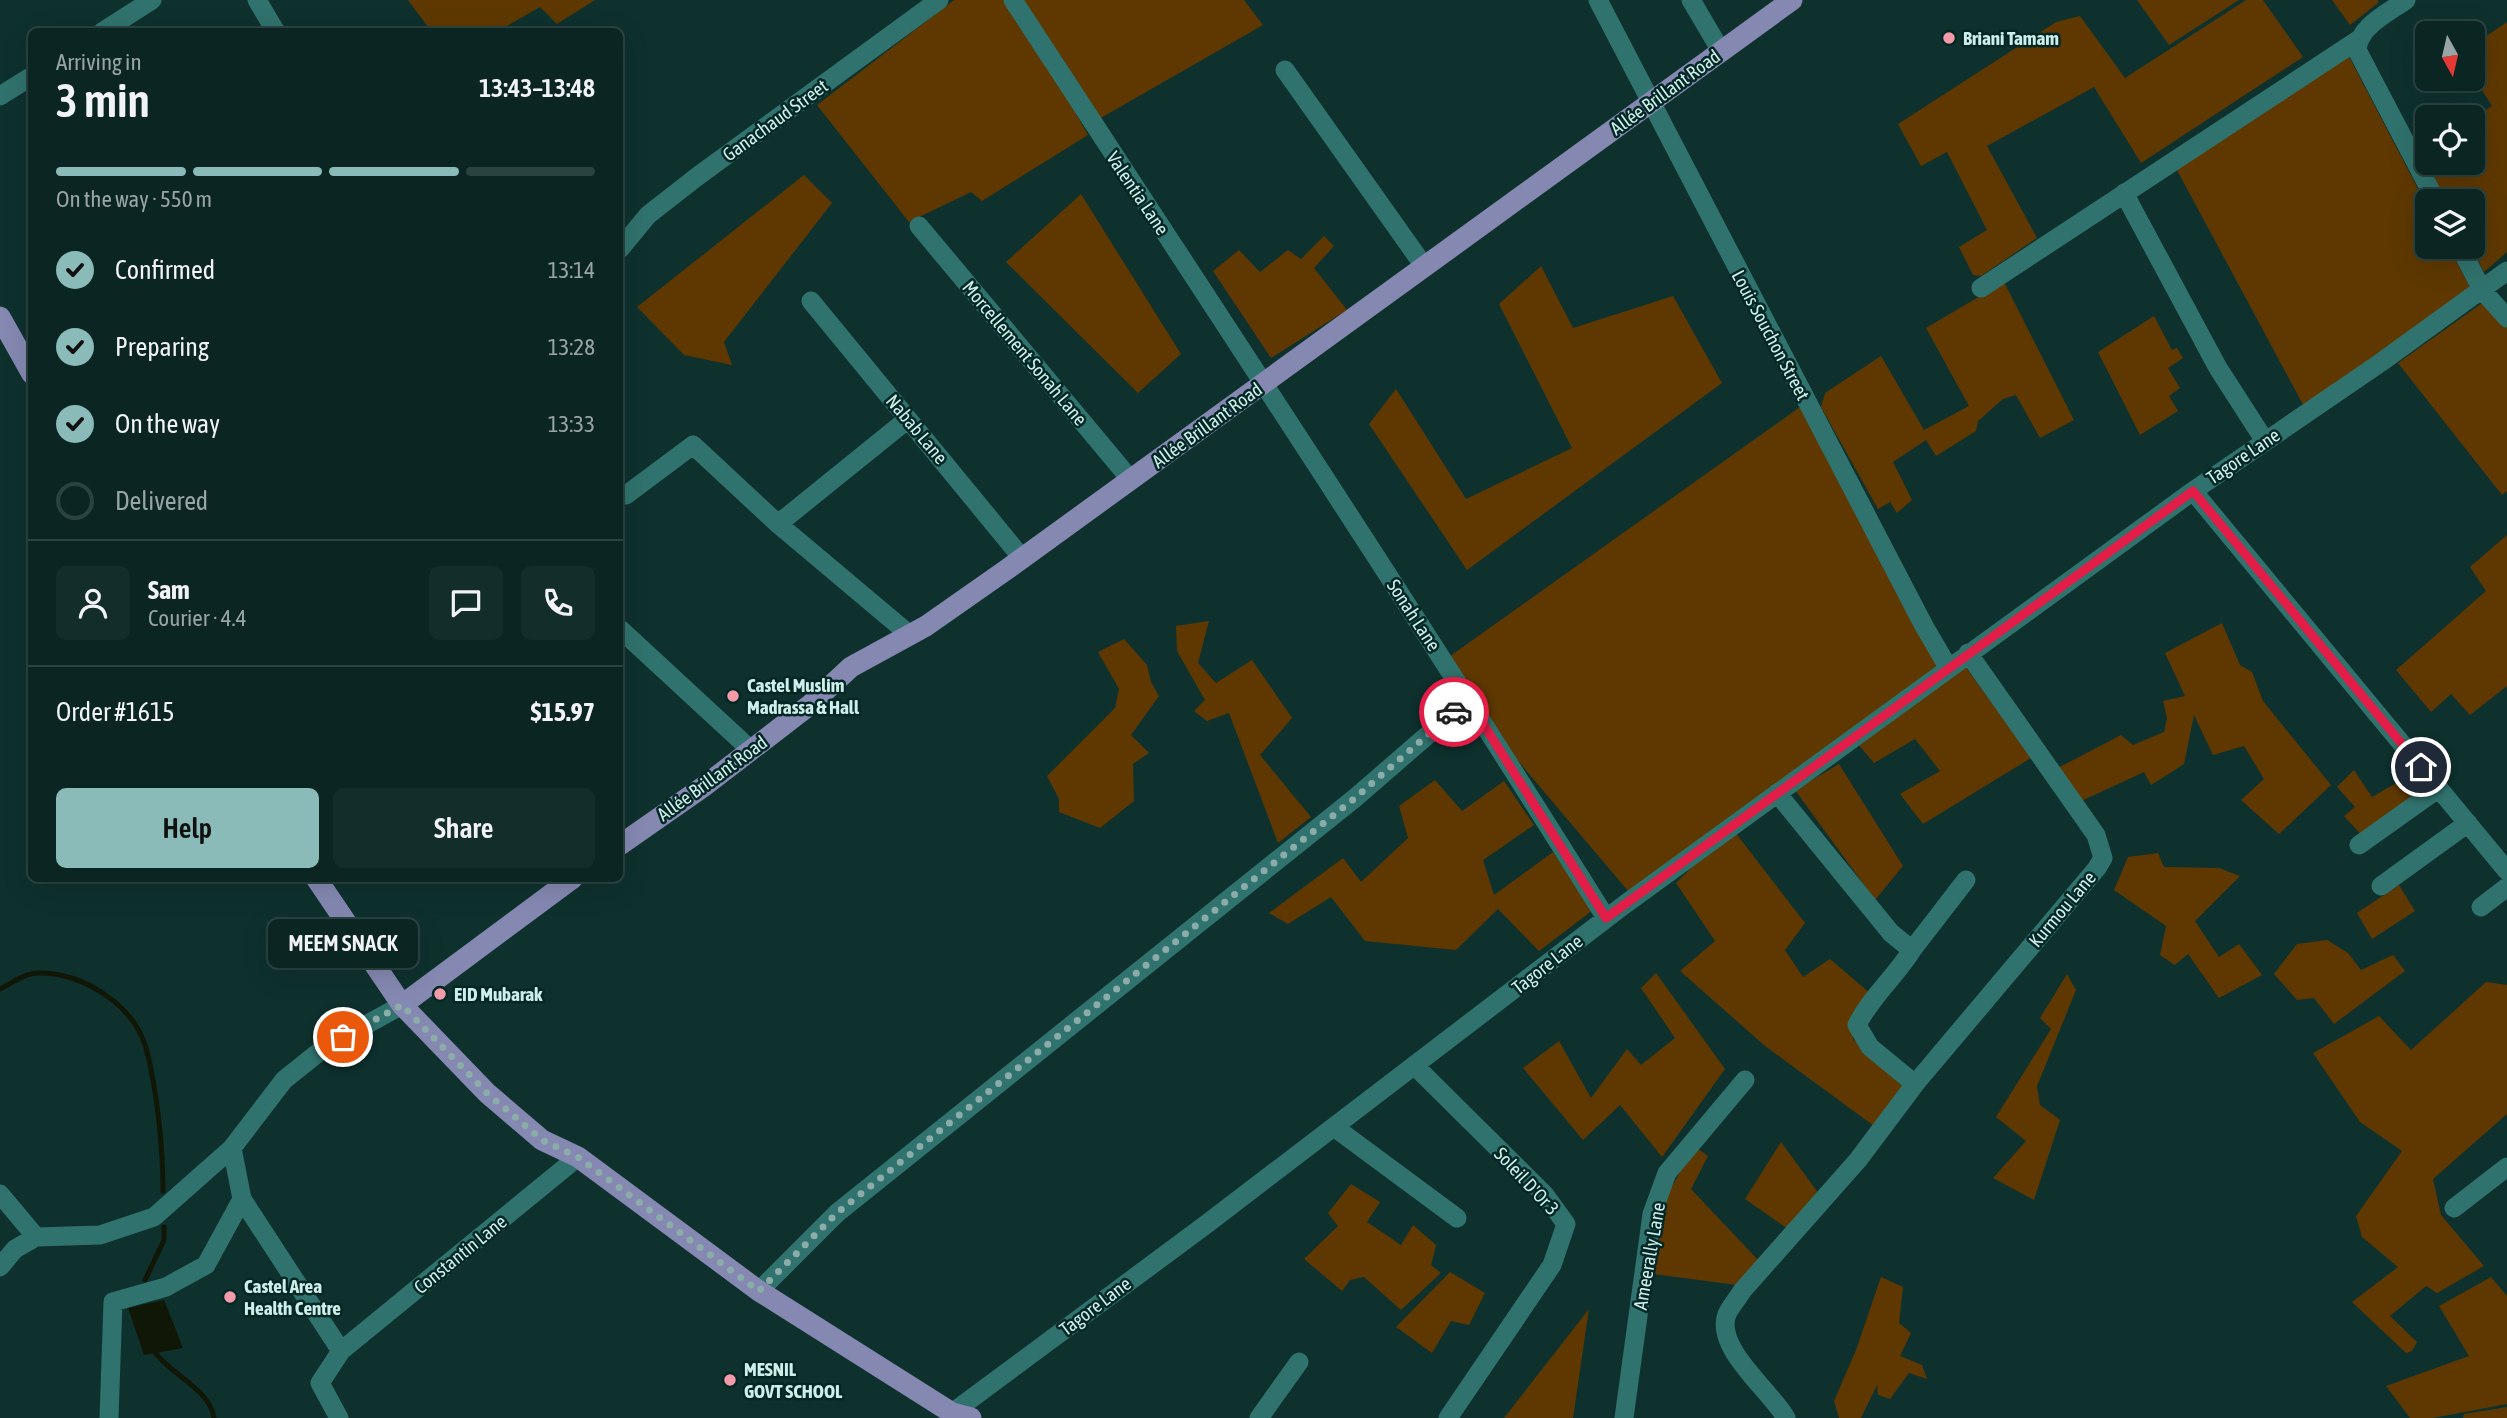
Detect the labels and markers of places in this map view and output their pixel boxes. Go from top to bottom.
place label: Briani Tamam [1963,27,2059,49]
marker: Briani Tamam [1941,30,1957,46]
place label: Castel Muslim Madrassa & Hall [747,674,860,718]
marker: Castel Muslim Madrassa & Hall [725,688,741,704]
pin [2391,737,2451,797]
callout: MEEM SNACK [268,918,418,967]
place label: EID Mubarak [454,983,543,1005]
marker: EID Mubarak [432,986,448,1002]
pin [313,1007,373,1067]
place label: Castel Area Health Centre [244,1275,341,1319]
marker: Castel Area Health Centre [222,1289,238,1305]
place label: MESNIL GOVT SCHOOL [744,1358,843,1402]
marker: MESNIL GOVT SCHOOL [722,1372,738,1388]

